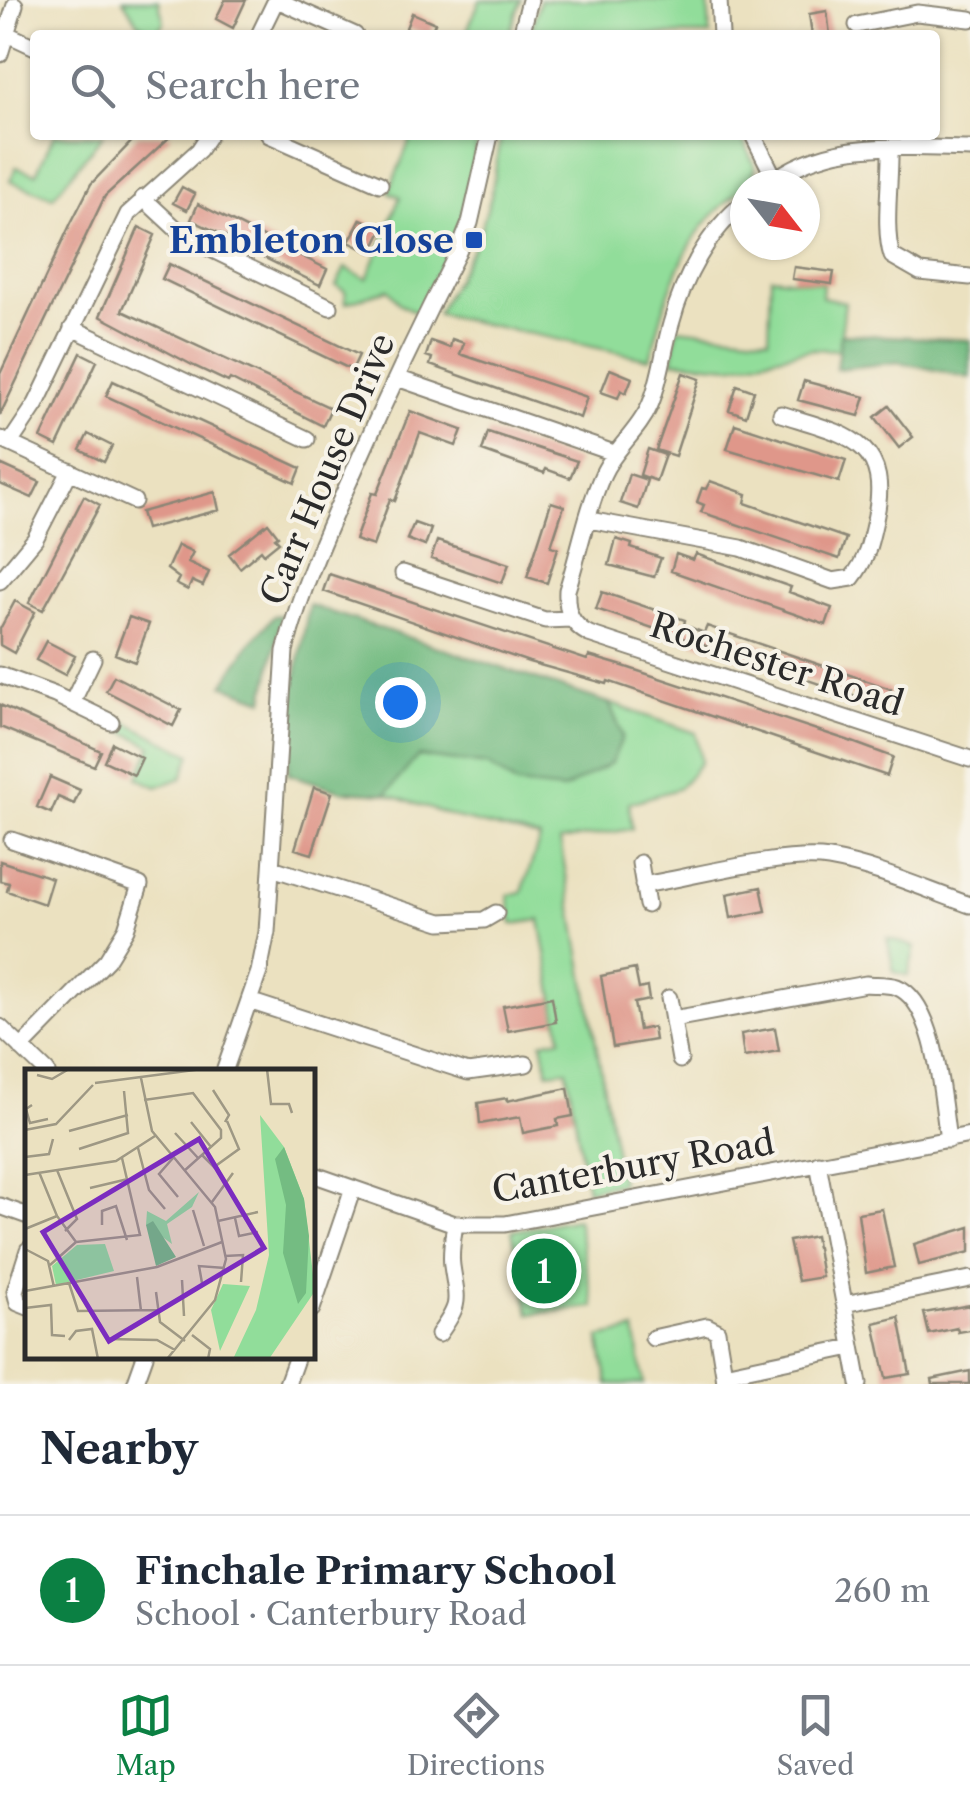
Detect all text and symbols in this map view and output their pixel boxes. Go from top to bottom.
search box [30,30,940,140]
icon: search [65,58,120,113]
text: Search here [145,62,360,109]
north arrow [730,170,820,260]
place label: Embleton Close [169,219,454,262]
marker: Embleton Close [463,229,485,251]
street label: Carr House Drive [250,327,404,611]
street label: Rochester Road [645,603,909,725]
your location [375,677,426,728]
inset map [25,1069,315,1359]
street label: Canterbury Road [489,1120,777,1212]
pin: 1 [512,1234,576,1308]
text: Nearby [40,1423,198,1475]
text: Finchale Primary School [135,1547,616,1594]
text: 1 [65,1571,80,1610]
text: 260 m [834,1571,930,1610]
text: School · Canterbury Road [135,1594,527,1633]
tab: Map [116,1688,176,1782]
tab: Directions [407,1688,545,1782]
tab: Saved [777,1688,854,1782]

